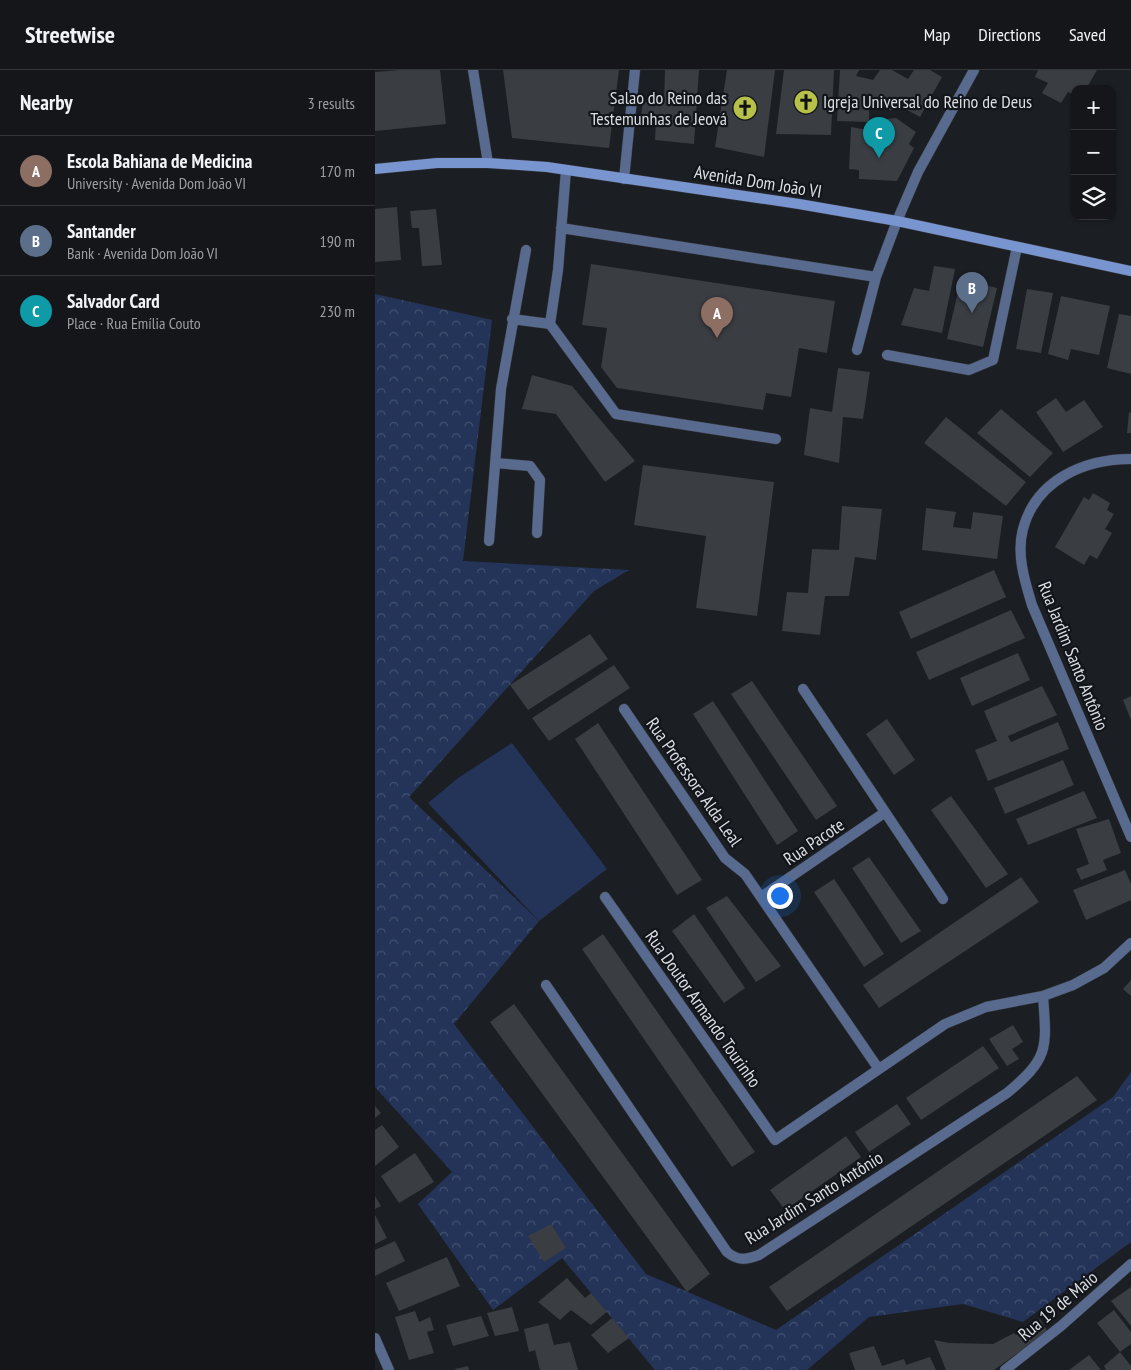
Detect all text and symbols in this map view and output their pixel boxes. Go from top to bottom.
text: Streetwise [25,19,115,50]
text: Map [924,23,950,46]
text: Directions [978,23,1041,46]
text: Saved [1069,23,1106,46]
map controls [1071,85,1116,220]
button: + [1071,85,1116,130]
place label: Salao do Reino das Testemunhas de Jeová [590,86,727,130]
text: Nearby [20,89,73,116]
church icon: Igreja Universal do Reino de Deus [793,89,819,115]
place label: Igreja Universal do Reino de Deus [823,90,1032,113]
text: 3 results [308,93,355,113]
church icon: Salao do Reino das Testemunhas de Jeová [732,95,758,121]
pin: C [863,117,895,158]
button: − [1071,130,1116,175]
text: Escola Bahiana de Medicina [67,149,252,173]
street label: Avenida Dom João VI [693,160,823,203]
text: A [32,161,40,181]
text: 170 m [320,161,355,181]
text: University · Avenida Dom João VI [67,173,246,193]
button: layers [1071,175,1116,220]
text: Santander [67,219,136,243]
text: B [32,231,40,251]
text: 190 m [320,231,355,251]
text: Bank · Avenida Dom João VI [67,243,218,263]
pin: B [956,272,988,313]
text: Salvador Card [67,289,160,313]
pin: A [701,297,733,338]
text: C [32,301,40,321]
text: 230 m [320,301,355,321]
text: Place · Rua Emília Couto [67,313,201,333]
street label: Rua Jardim Santo Antônio [1033,578,1114,734]
street label: Rua Professora Alda Leal [641,713,748,851]
street label: Rua Pacote [779,813,849,870]
your location [767,883,793,909]
street label: Rua Doutor Armando Tourinho [640,926,767,1092]
street label: Rua Jardim Santo Antônio [740,1146,887,1249]
street label: Rua 19 de Maio [1013,1266,1102,1346]

